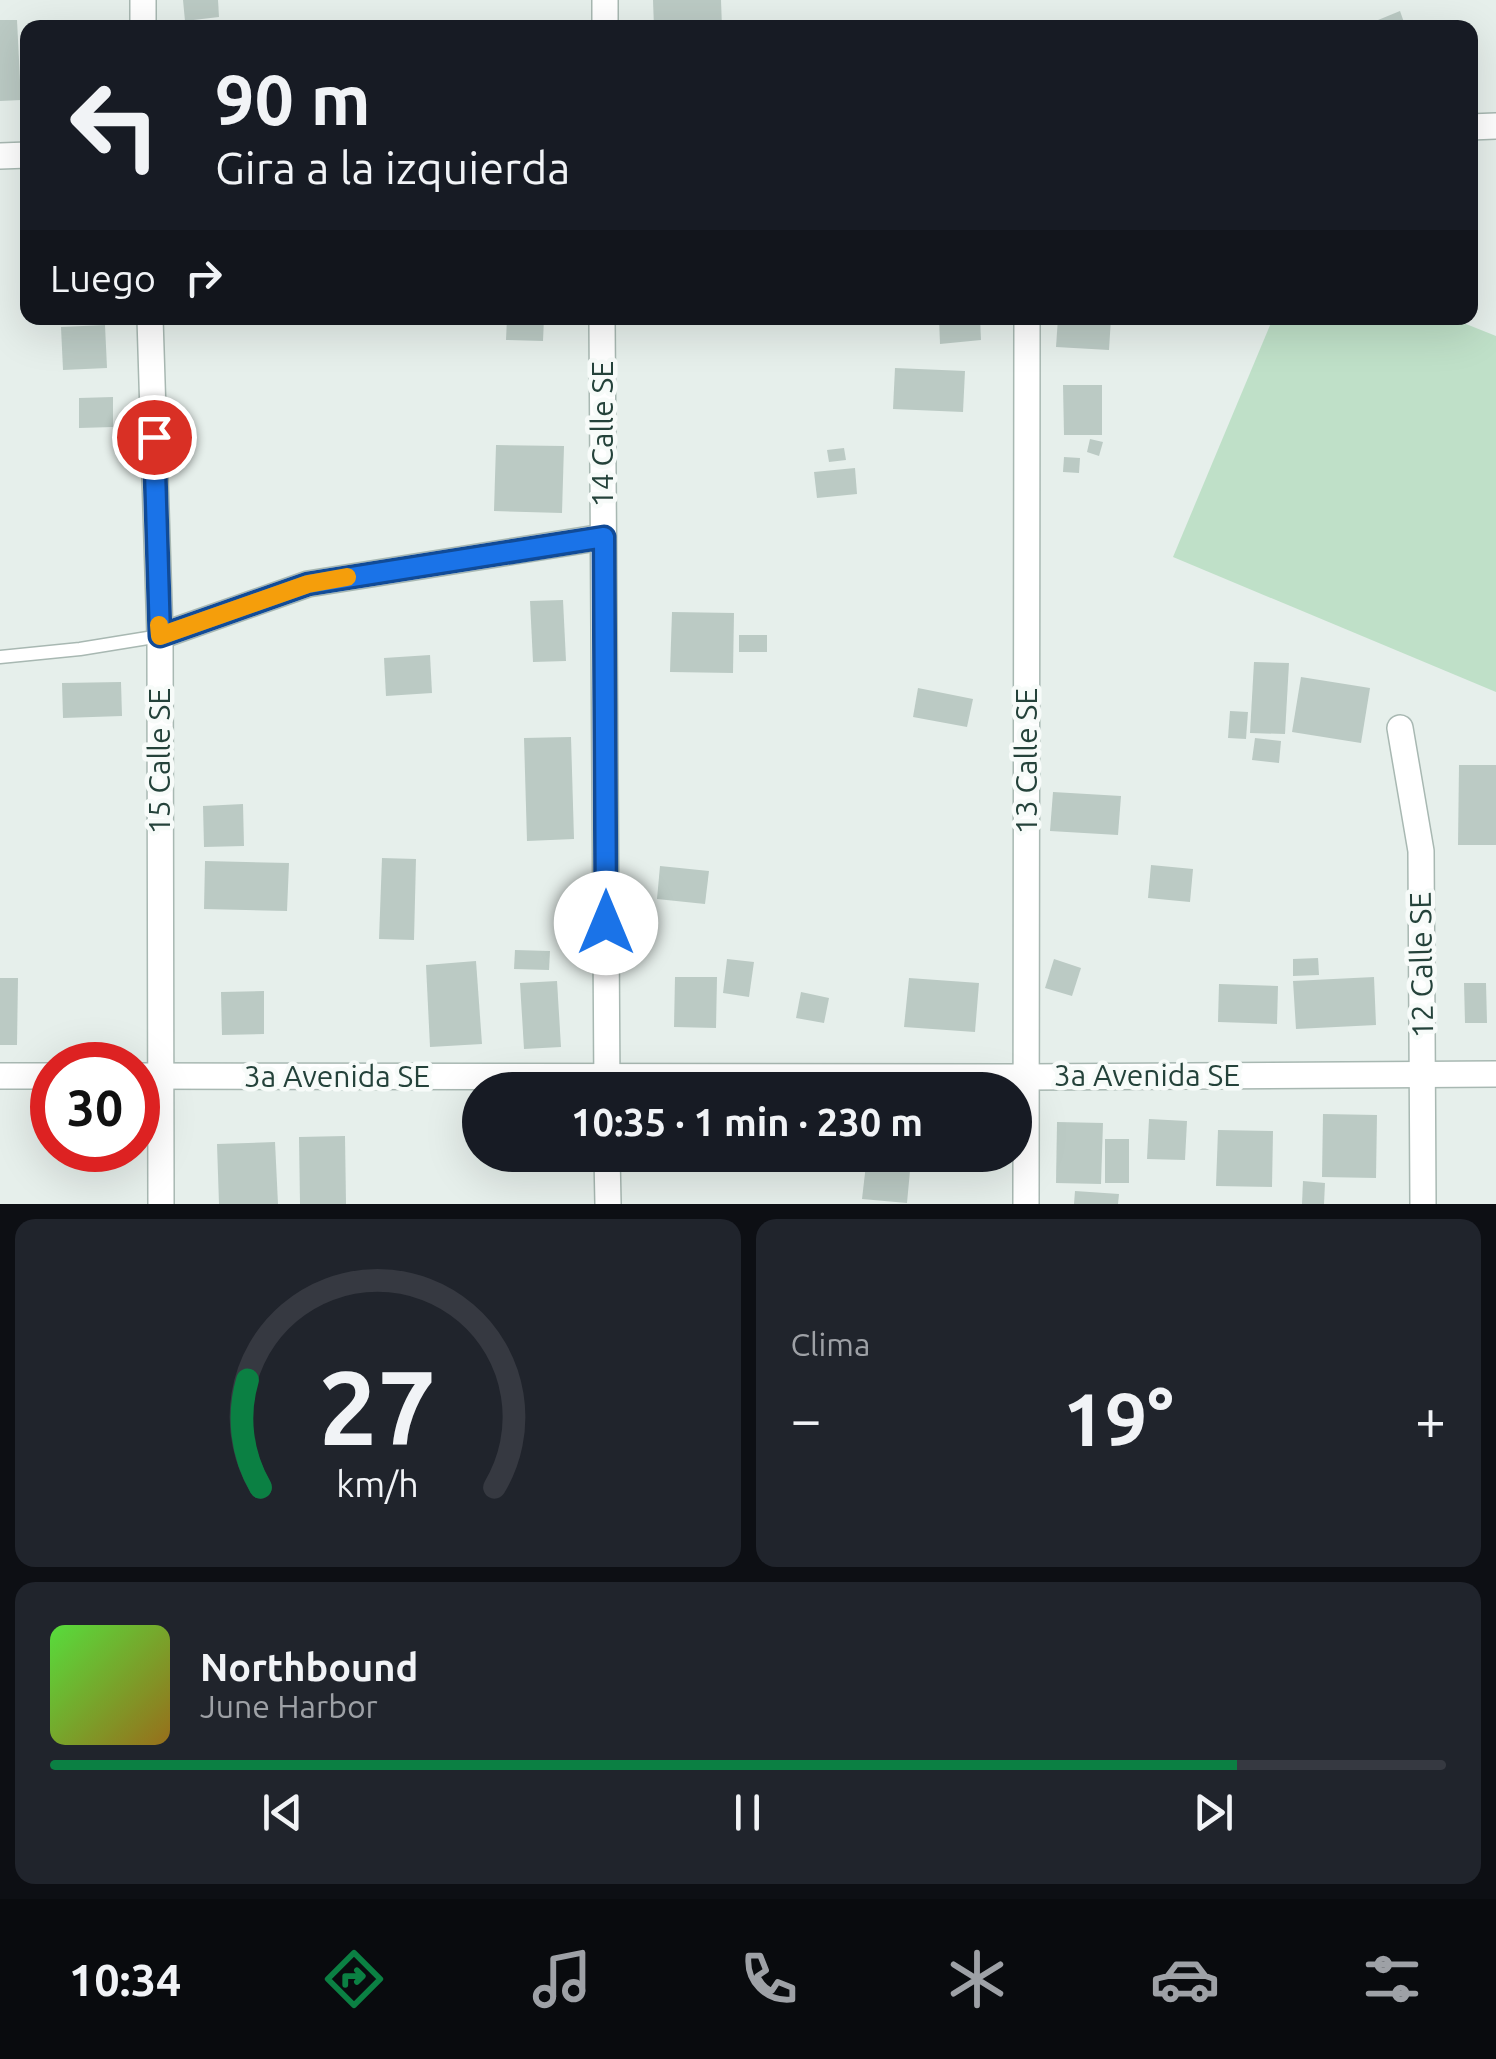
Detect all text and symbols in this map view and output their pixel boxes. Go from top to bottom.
icon: left [50,60,180,190]
text: 90 m [215,60,371,138]
text: Gira a la izquierda [215,142,571,193]
icon: right [176,250,231,305]
text: Luego [50,257,156,299]
street label: 14 Calle SE [585,361,619,507]
pin [112,395,197,480]
icon: arrive [127,410,182,465]
street label: 15 Calle SE [142,688,176,834]
street label: 13 Calle SE [1009,688,1043,834]
position arrow [554,871,658,975]
street label: 12 Calle SE [1403,892,1439,1038]
speed limit sign: 30 [30,1042,160,1172]
street label: 3a Avenida SE [1054,1058,1240,1092]
street label: 3a Avenida SE [244,1059,430,1093]
text: 10:35 · 1 min · 230 m [571,1101,923,1143]
text: Clima [791,1326,870,1362]
text: 27 [319,1348,436,1465]
text: 19° [1063,1376,1174,1460]
text: − [791,1388,822,1449]
text: + [1415,1388,1446,1449]
text: km/h [336,1464,419,1504]
text: Northbound [200,1646,418,1688]
text: June Harbor [200,1688,378,1724]
icon: previous [255,1785,310,1840]
icon: pause [720,1785,775,1840]
icon: next [1186,1785,1241,1840]
icon: directions [319,1944,389,2014]
icon: music [527,1944,597,2014]
icon: phone [734,1944,804,2014]
icon: climate [942,1944,1012,2014]
icon: car [1150,1944,1220,2014]
icon: filters [1357,1944,1427,2014]
text: 10:34 [69,1954,181,2005]

